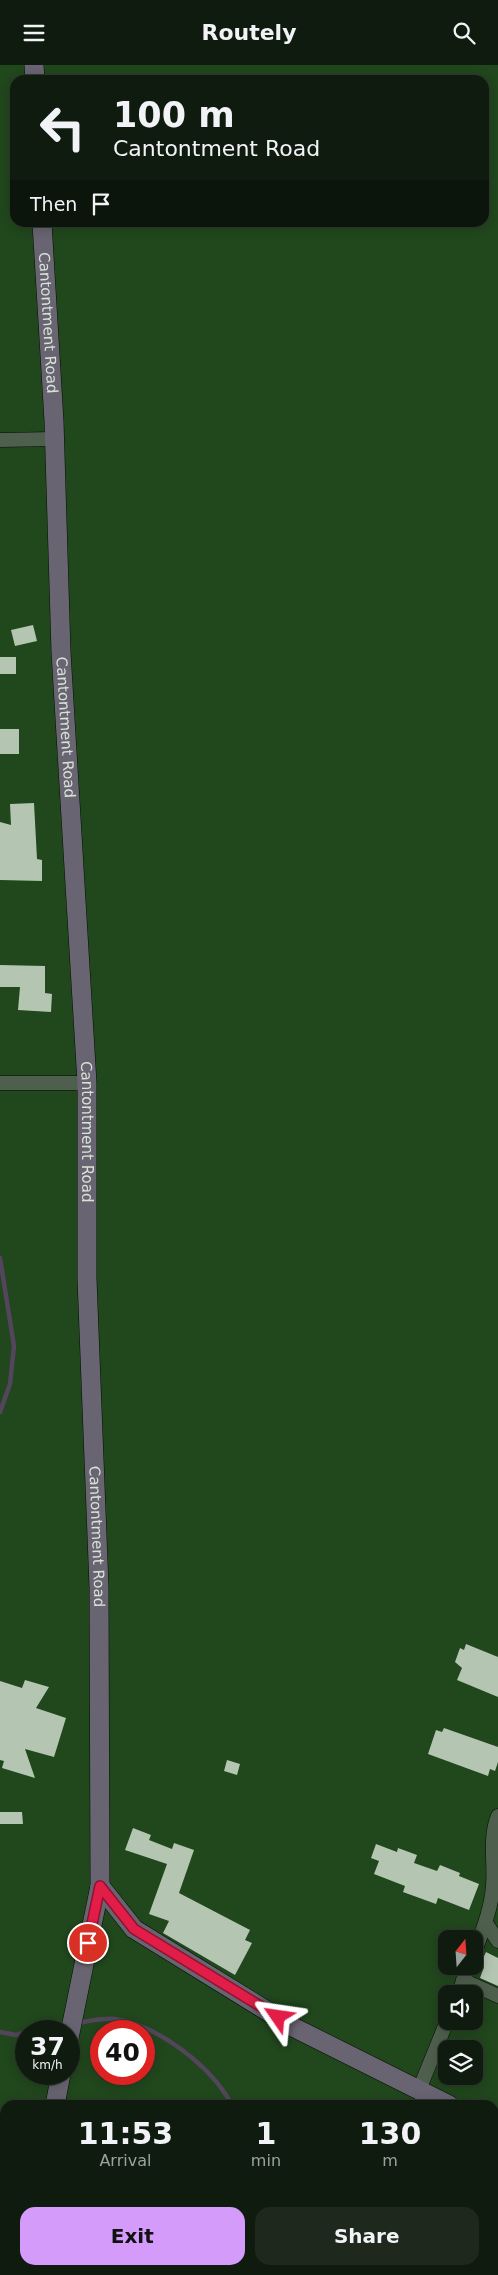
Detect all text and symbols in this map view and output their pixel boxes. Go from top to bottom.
icon: menu [20,19,48,47]
icon: search [450,19,478,47]
text: Routely [201,20,297,45]
icon: left [30,95,95,160]
text: 100 m [113,95,235,135]
text: Cantontment Road [113,136,320,161]
icon: arrive [87,190,115,218]
text: Then [30,193,77,215]
street label: Cantontment Road [35,252,61,394]
street label: Cantontment Road [52,656,79,799]
street label: Cantontment Road [77,1061,96,1202]
street label: Cantontment Road [85,1466,108,1607]
pin [67,1922,109,1964]
icon: arrive [74,1929,102,1957]
north arrow [438,1930,482,1975]
map controls [438,1930,483,2085]
button: sound [438,1985,483,2030]
position arrow [251,1990,303,2042]
speed limit sign: 40 [90,2020,155,2085]
text: 37 [30,2032,65,2061]
button: layers [438,2040,483,2085]
text: km/h [32,2058,63,2072]
text: 11:53 [78,2116,173,2151]
text: 1 [255,2116,276,2151]
text: 130 [359,2116,421,2151]
text: Arrival [99,2151,151,2170]
text: min [251,2151,281,2170]
text: m [382,2151,398,2170]
button: Exit [20,2207,245,2265]
button: Share [255,2207,479,2265]

